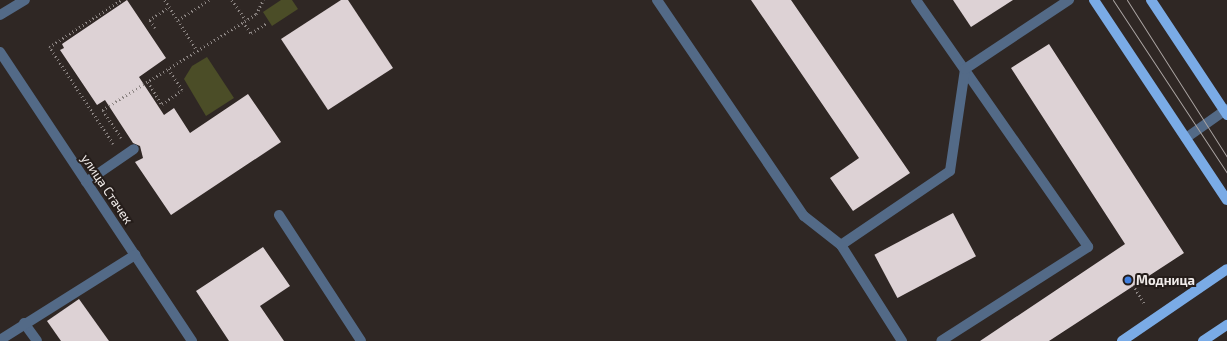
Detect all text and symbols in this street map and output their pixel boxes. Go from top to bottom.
street label: улица Стачек [78,151,136,227]
place label: Модница [1136,272,1195,288]
marker: Модница [1123,275,1133,285]

